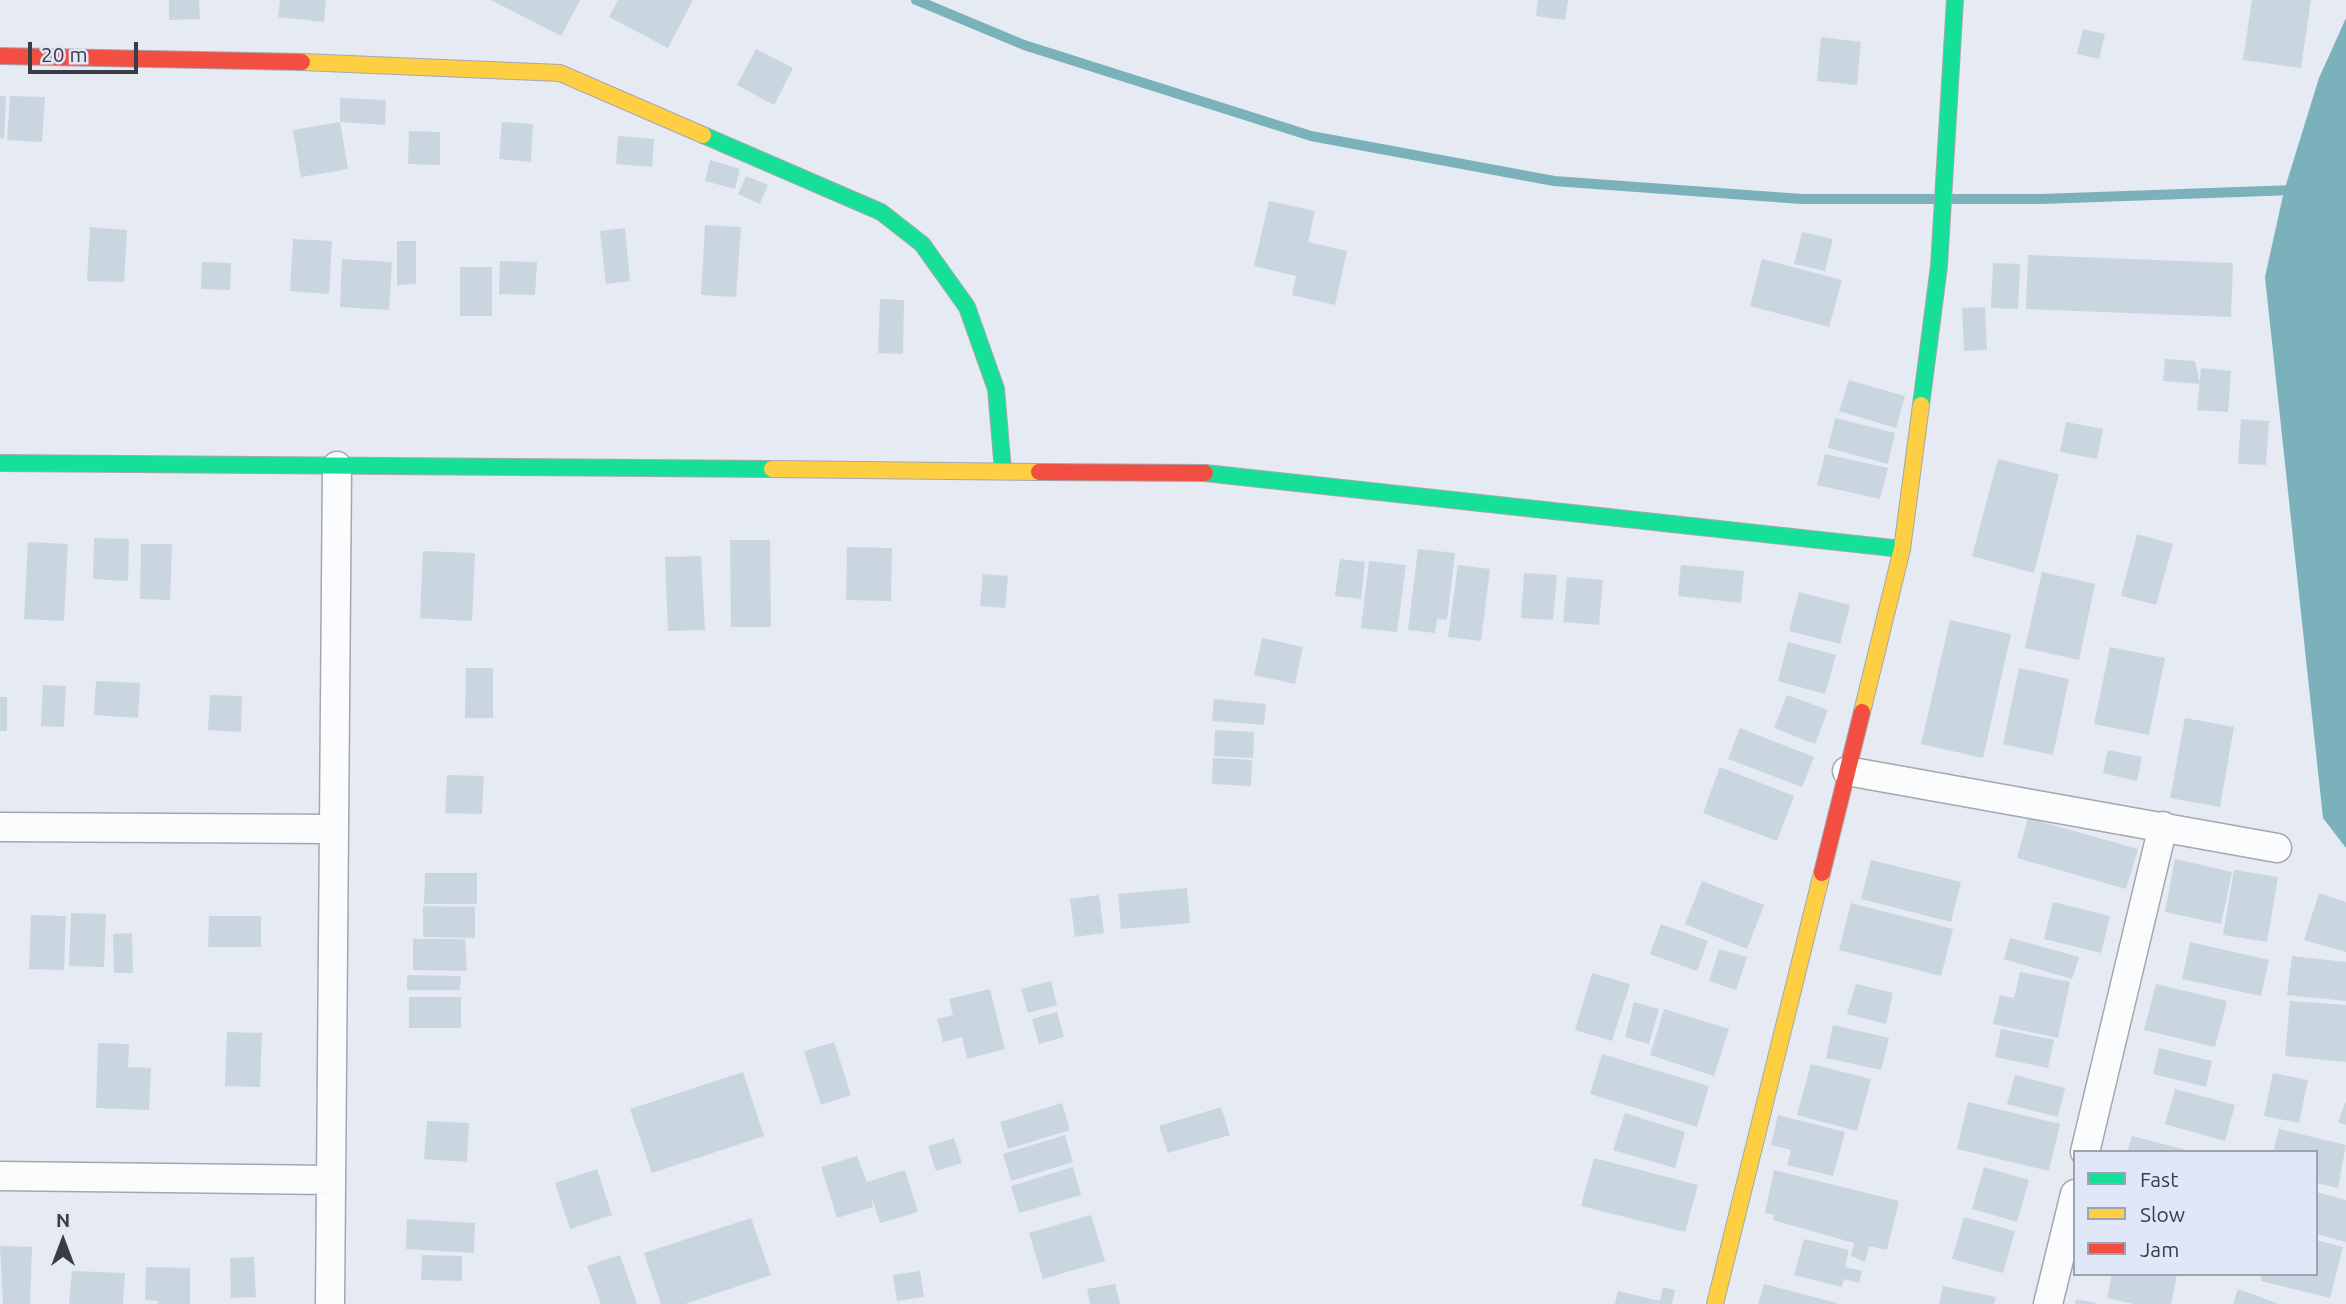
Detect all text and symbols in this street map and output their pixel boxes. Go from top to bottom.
scale bar [32,28,142,72]
text: 20 m [41,42,88,66]
legend [2073,1150,2318,1276]
text: Fast [2140,1167,2178,1191]
text: Slow [2140,1202,2185,1226]
north arrow [28,1206,98,1276]
text: N [56,1209,70,1231]
text: Jam [2140,1237,2179,1261]

